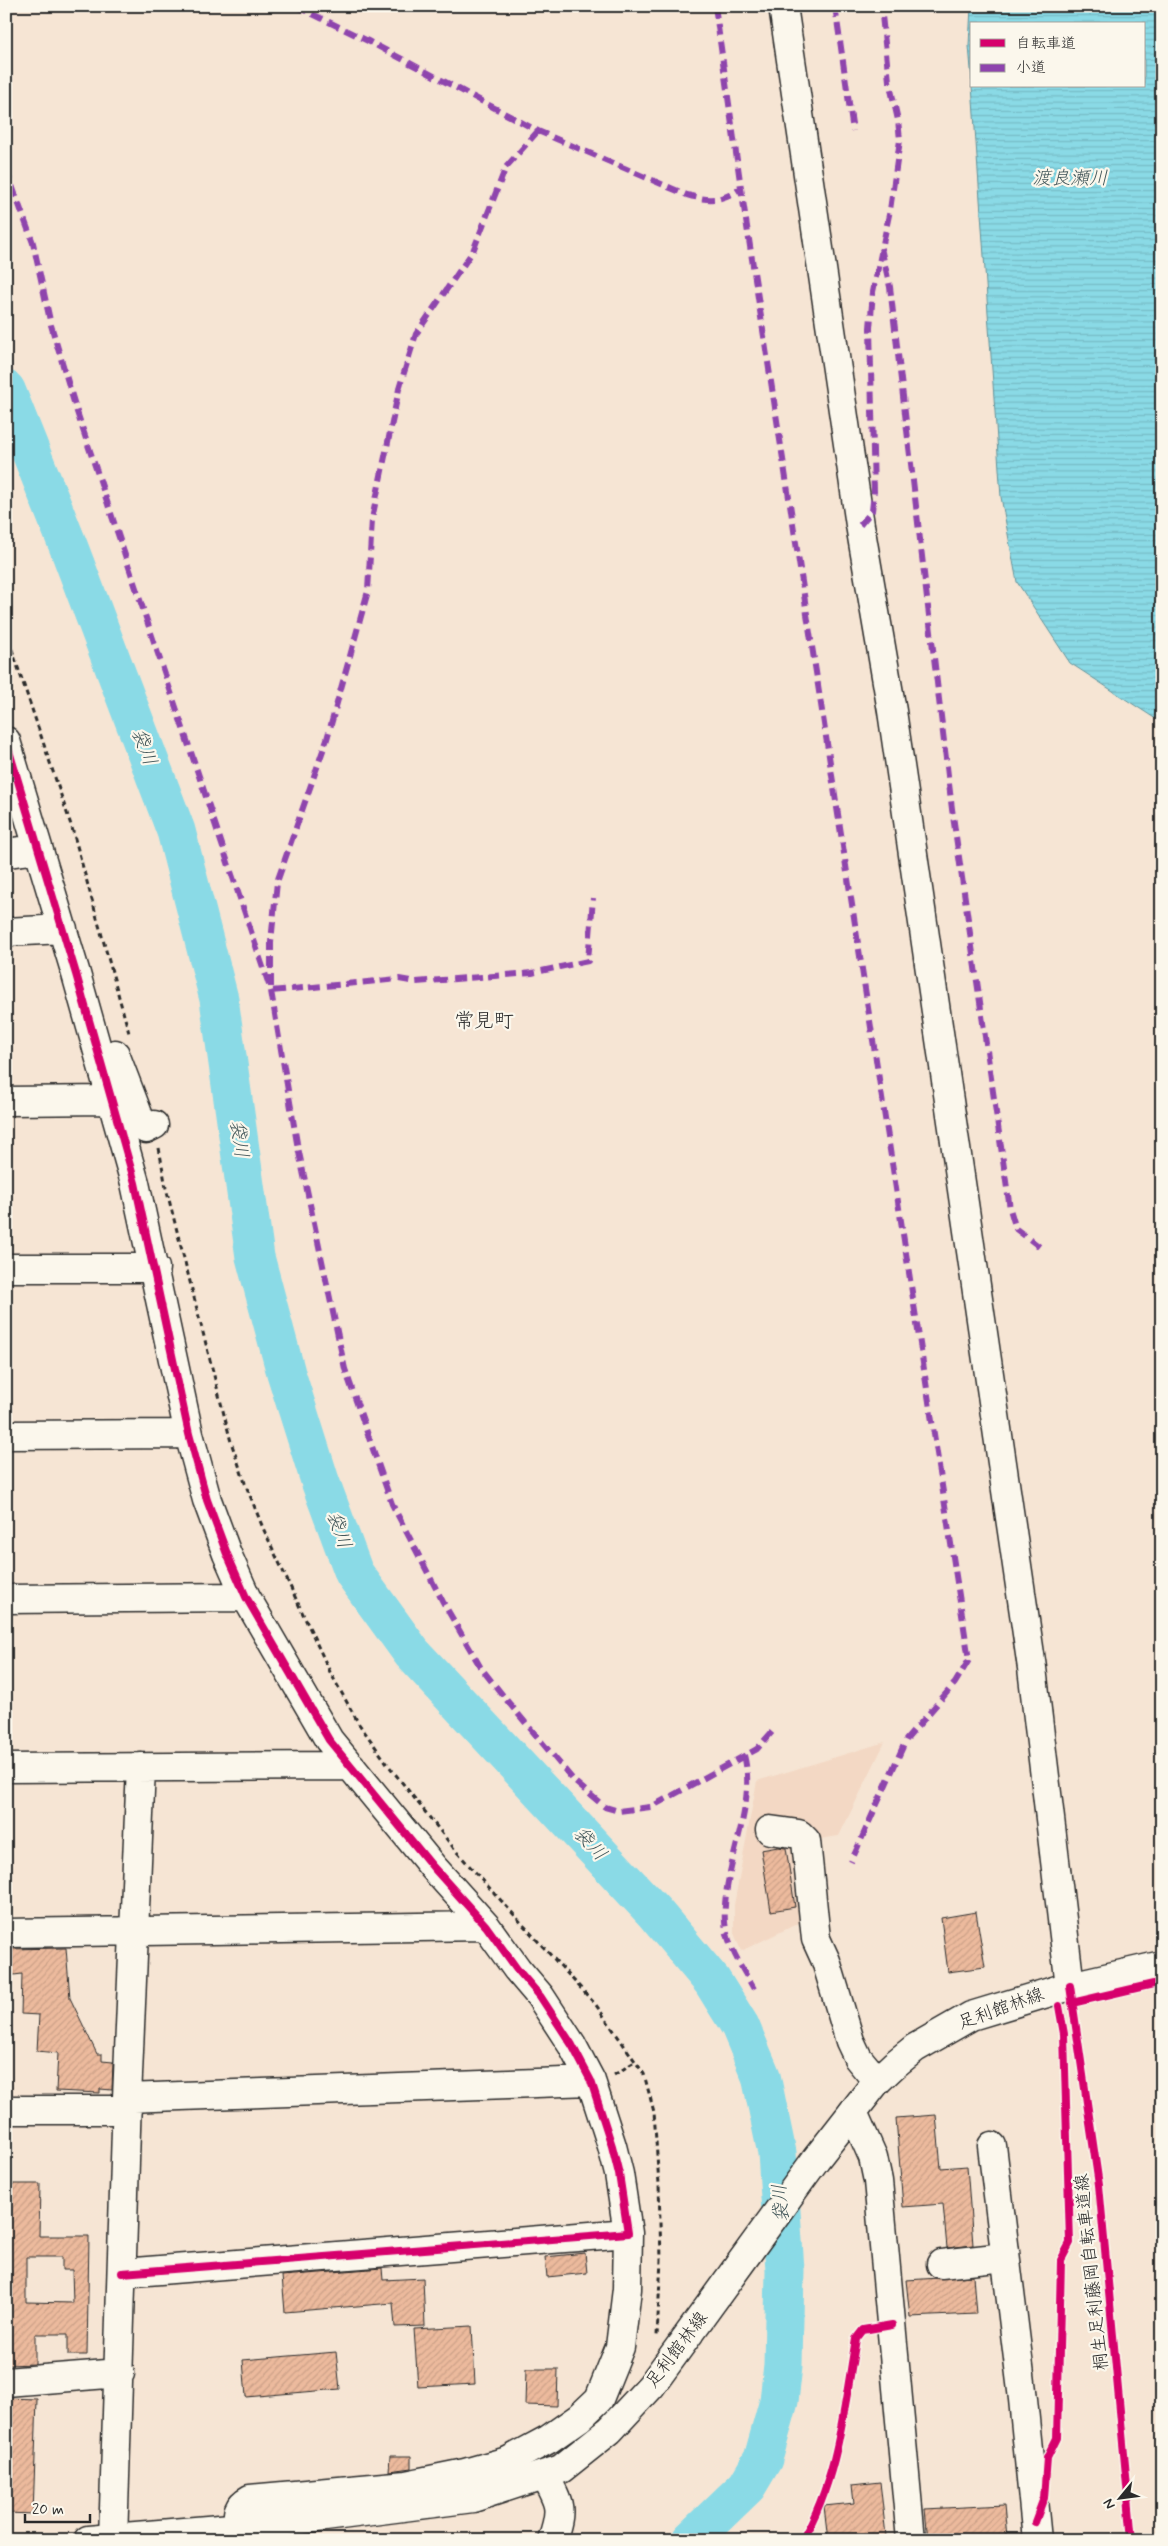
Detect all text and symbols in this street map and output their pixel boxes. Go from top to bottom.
legend [970,22,1146,88]
text: 自転車道 [1016,34,1076,54]
text: 小道 [1016,58,1046,78]
water label: 渡良瀬川 [1032,166,1108,191]
water label: 袋川 [126,725,162,769]
district label: 常見町 [454,1008,514,1035]
water label: 袋川 [224,1118,254,1160]
water label: 袋川 [321,1508,357,1552]
water label: 袋川 [568,1822,612,1866]
street label: 足利館林線 [955,1982,1047,2036]
street label: 桐生足利藤岡自転車道線 [1070,2172,1114,2372]
water label: 袋川 [767,2183,795,2223]
street label: 足利館林線 [640,2307,714,2393]
north arrow [1096,2474,1146,2524]
scale bar [25,2491,90,2523]
text: N [1099,2495,1120,2512]
text: 20 m [32,2500,64,2520]

